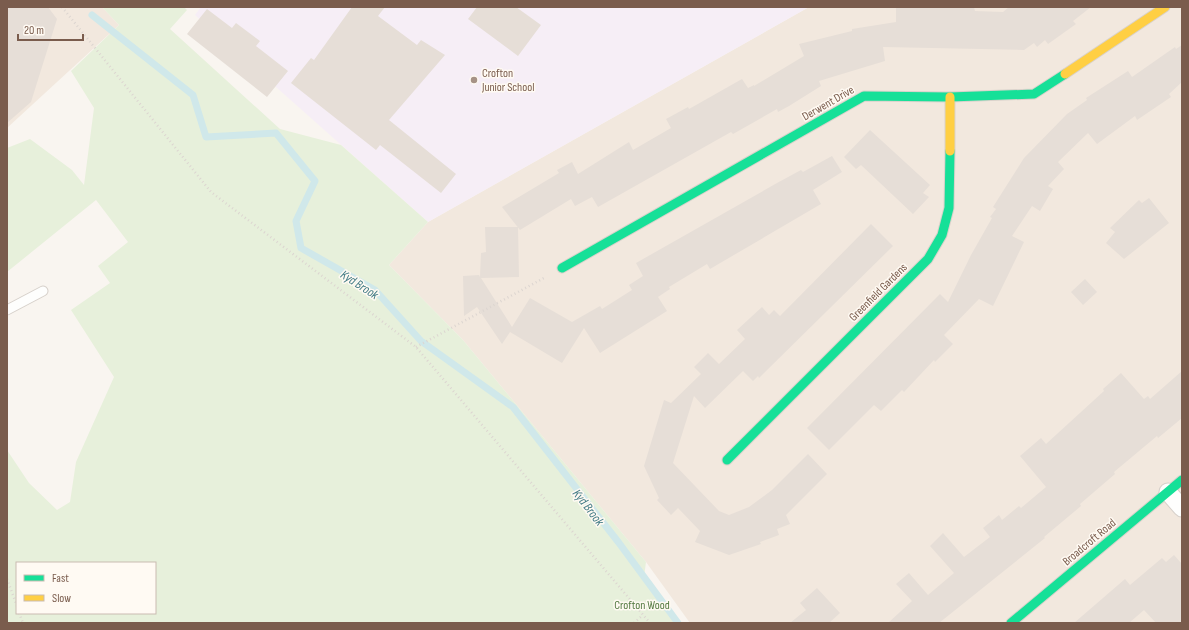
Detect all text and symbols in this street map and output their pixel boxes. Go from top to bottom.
scale bar [18,16,83,42]
text: 20 m [24,23,44,38]
place label: Crofton Junior School [481,66,534,95]
marker: Crofton Junior School [469,75,479,85]
street label: Derwent Drive [800,82,857,124]
street label: Greenfield Gardens [846,260,911,325]
water label: Kyd Brook [337,267,382,304]
water label: Kyd Brook [569,486,608,530]
street label: Broadcroft Road [1060,516,1119,569]
legend [16,562,156,614]
text: Fast [52,571,69,586]
text: Slow [52,591,71,606]
park label: Crofton Wood [614,598,670,613]

